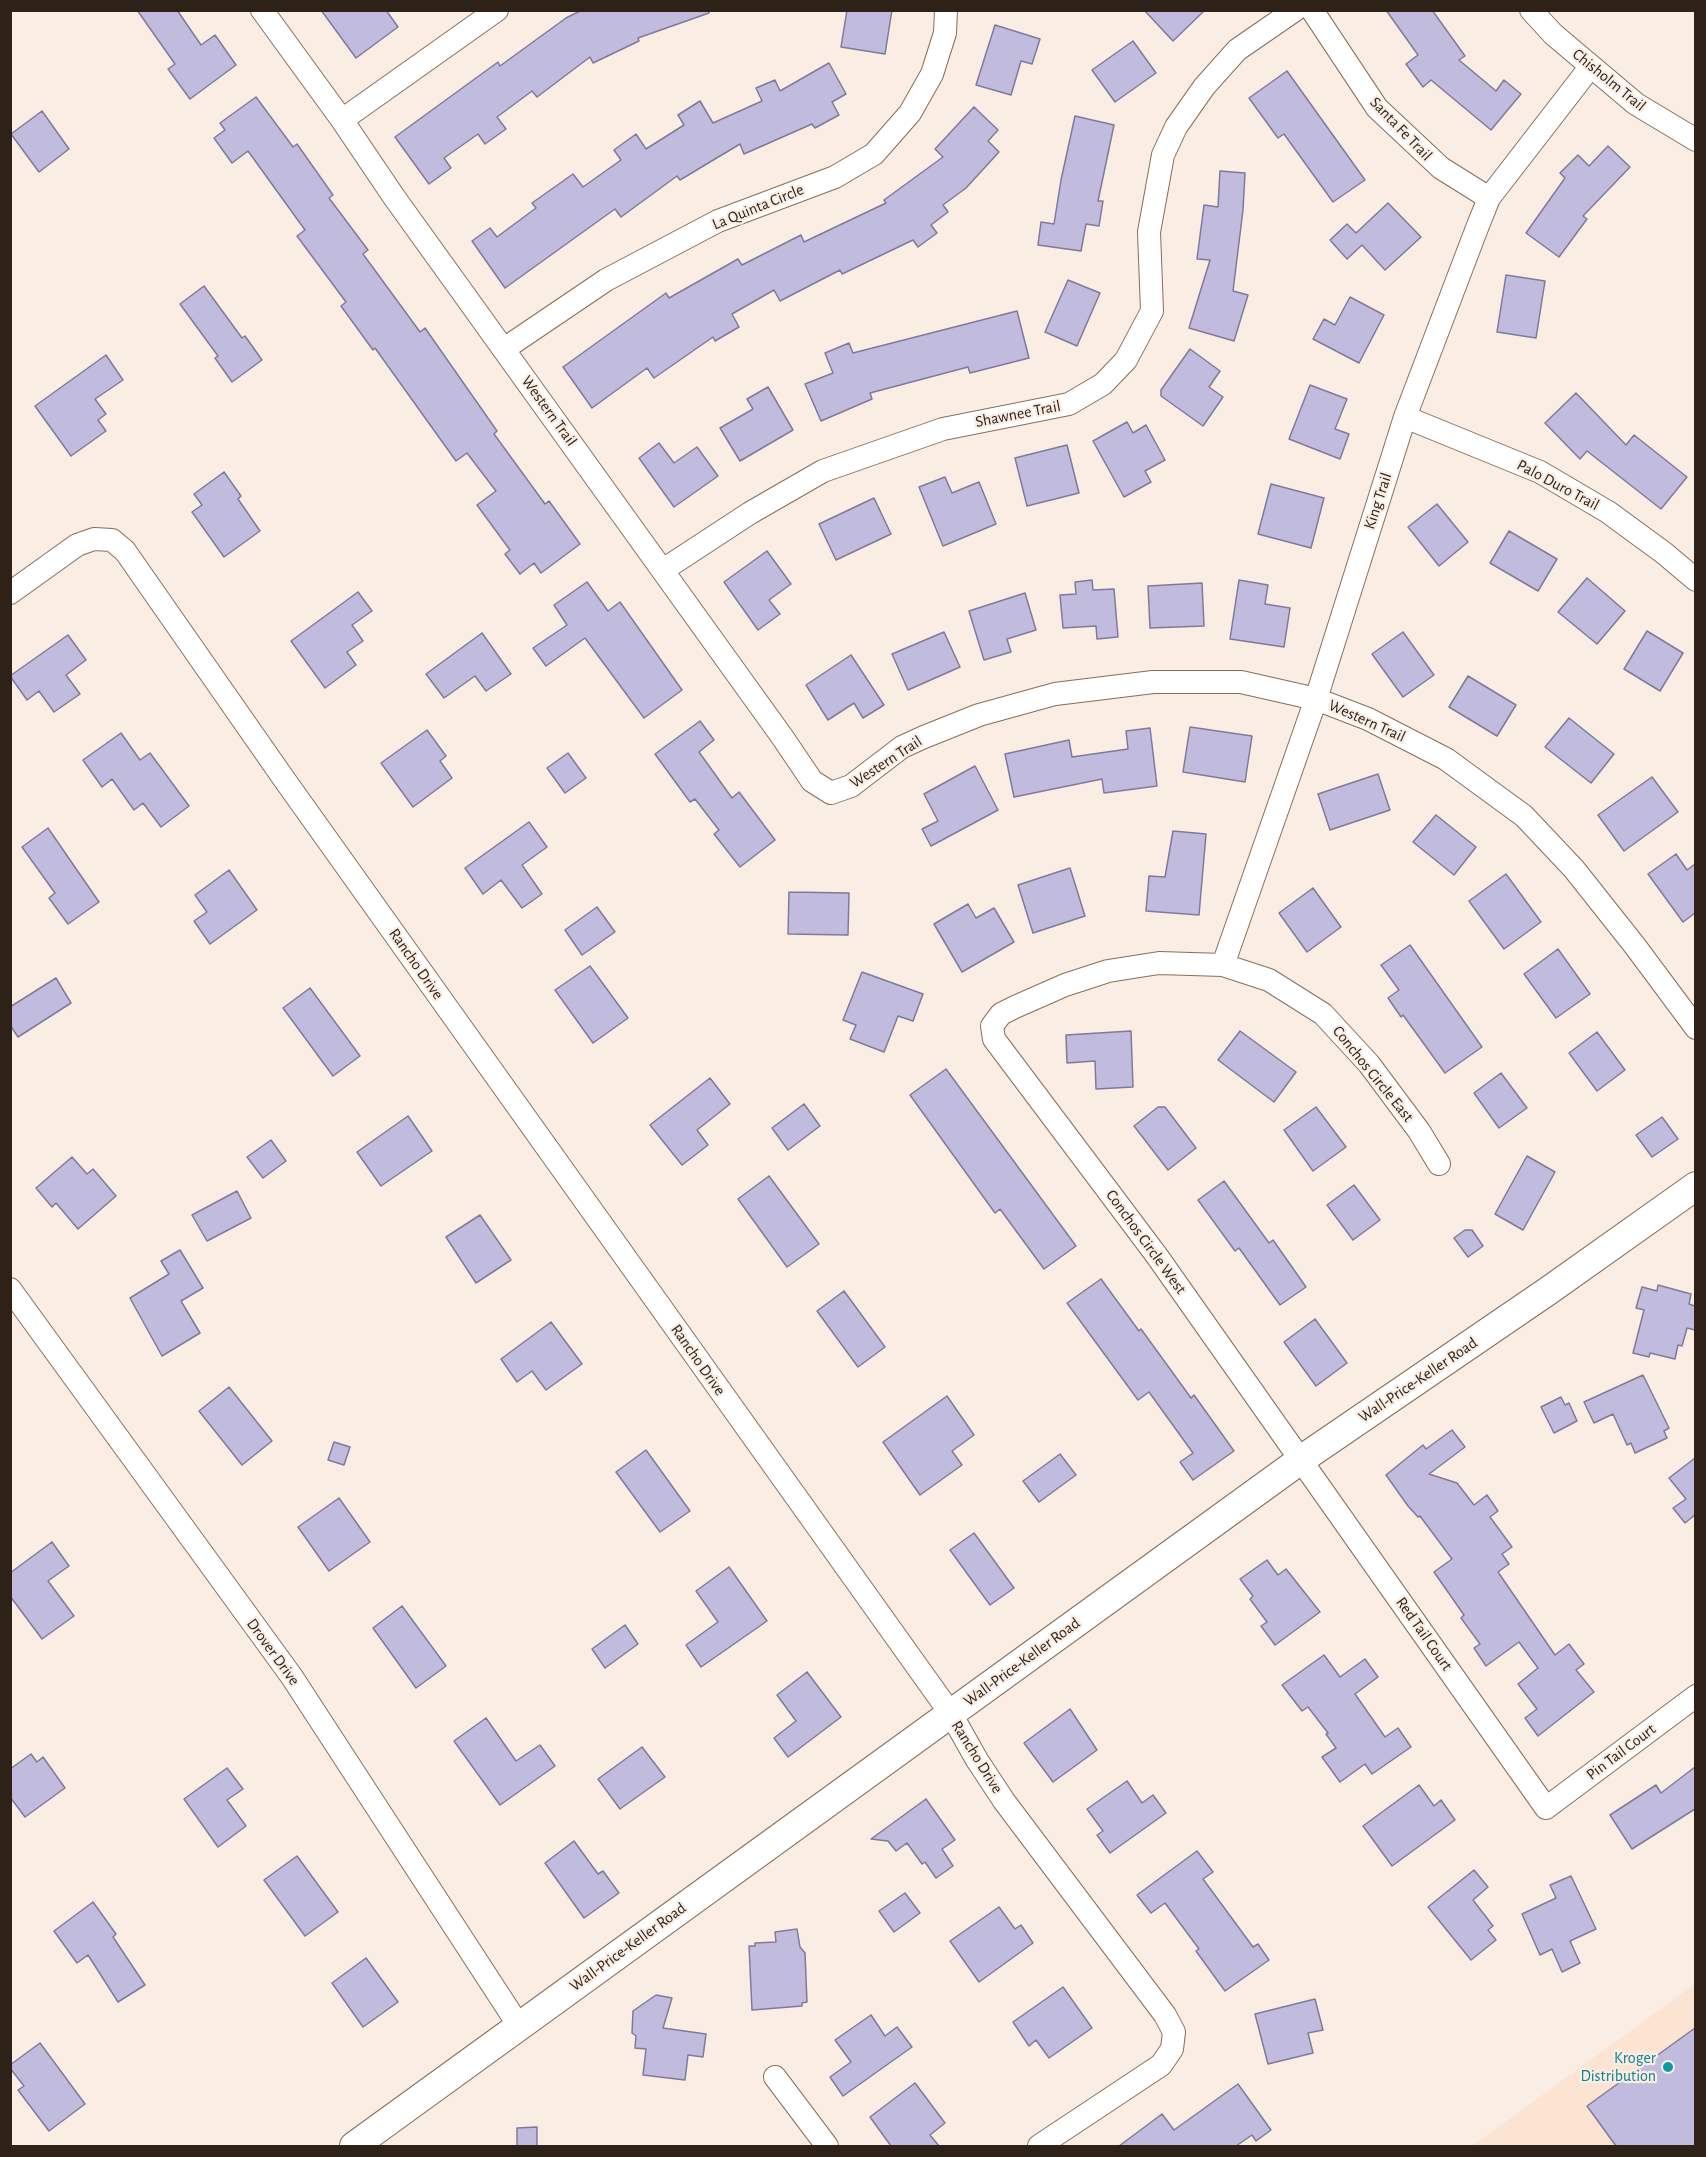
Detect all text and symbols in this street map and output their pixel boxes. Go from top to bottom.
street label: Chisholm Trail [1568,45,1650,115]
street label: Santa Fe Trail [1366,93,1436,165]
street label: La Quinta Circle [709,180,807,234]
street label: Western Trail [517,372,581,450]
street label: Shawnee Trail [974,396,1062,432]
street label: Palo Duro Trail [1513,455,1603,515]
street label: King Trail [1360,470,1396,532]
street label: Western Trail [1326,696,1408,746]
street label: Western Trail [846,732,926,792]
street label: Rancho Drive [385,925,447,1003]
street label: Conchos Circle East [1328,1022,1418,1126]
street label: Conchos Circle West [1102,1186,1190,1298]
street label: Rancho Drive [667,1321,729,1399]
street label: Wall-Price-Keller Road [1355,1333,1481,1427]
street label: Red Tail Court [1392,1594,1456,1674]
street label: Wall-Price-Keller Road [960,1613,1084,1711]
street label: Drover Drive [242,1615,304,1689]
street label: Rancho Drive [947,1717,1007,1797]
street label: Pin Tail Court [1583,1720,1659,1784]
street label: Wall-Price-Keller Road [566,1898,690,1996]
place label: Kroger Distribution [1580,2048,1656,2086]
marker: Kroger Distribution [1661,2060,1675,2074]

